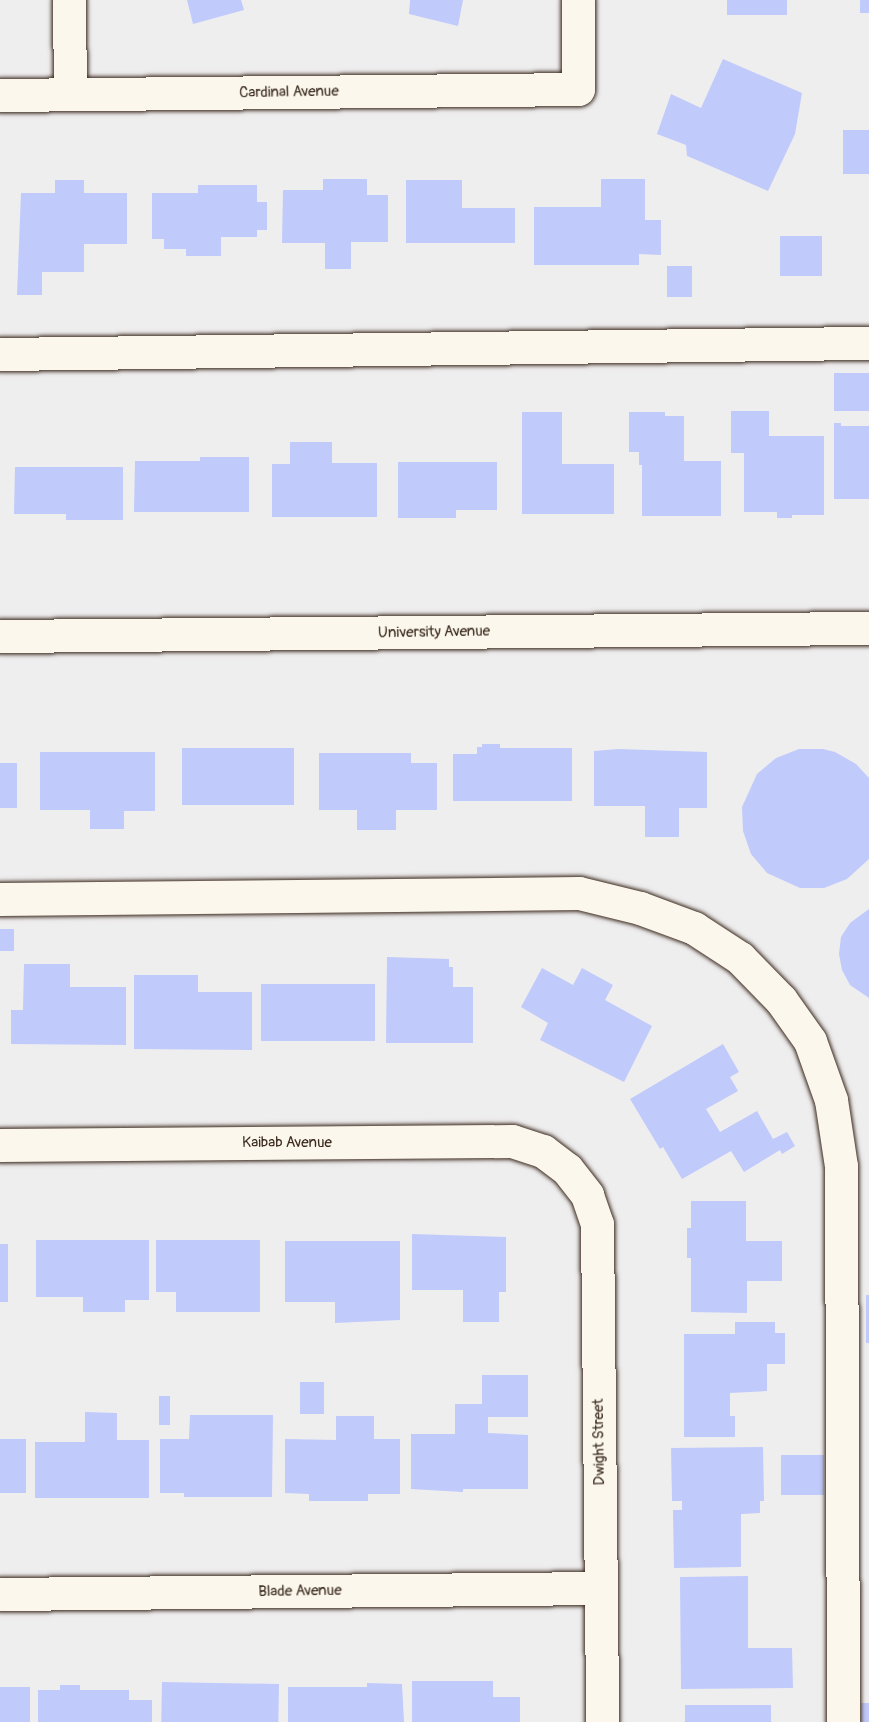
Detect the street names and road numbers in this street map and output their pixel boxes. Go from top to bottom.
street label: Cardinal Avenue [239,82,339,102]
street label: University Avenue [378,622,490,642]
street label: Kaibab Avenue [242,1134,332,1152]
street label: Dwight Street [589,1398,609,1486]
street label: Blade Avenue [258,1581,342,1601]

